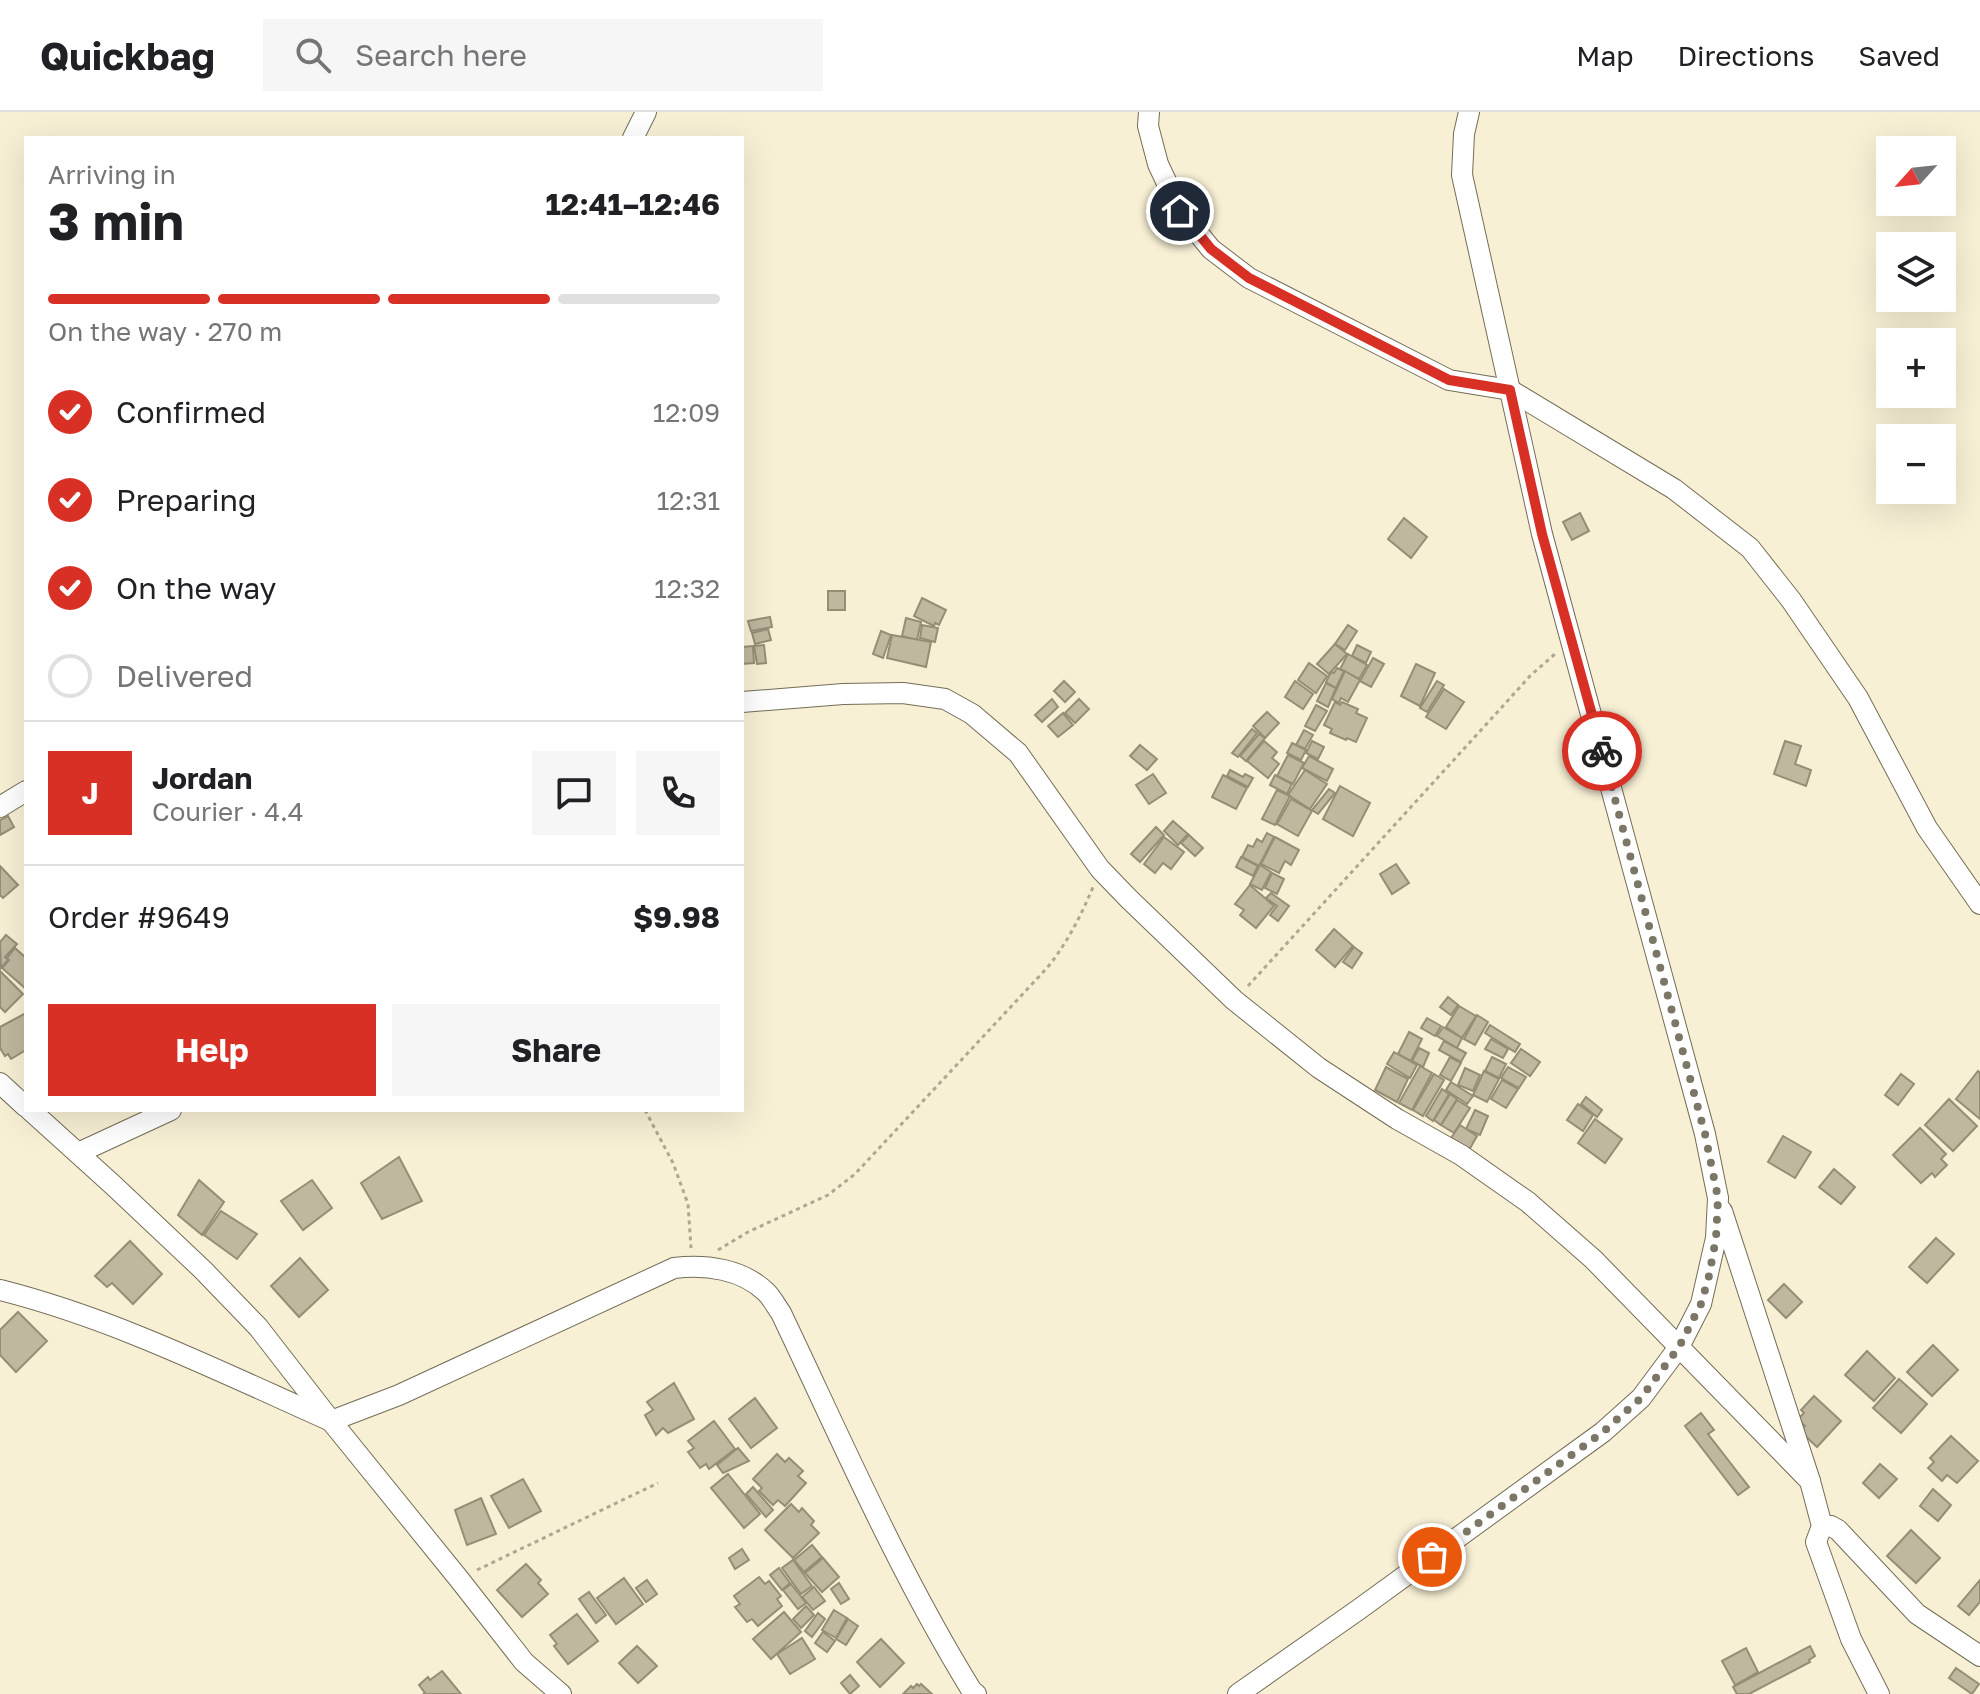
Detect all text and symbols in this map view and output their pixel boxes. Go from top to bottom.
search box [263,19,823,91]
text: Quickbag [40,33,215,78]
icon: search [291,33,335,77]
text: Search here [355,37,527,73]
text: Map [1576,39,1633,72]
text: Directions [1677,39,1814,72]
text: Saved [1858,39,1940,72]
north arrow [1876,136,1956,216]
map controls [1876,136,1956,504]
text: Arriving in [48,159,176,190]
pin [1146,177,1214,245]
text: 12:41–12:46 [545,186,720,222]
text: 3 min [48,189,184,251]
icon: home [1158,189,1202,233]
button: layers [1876,232,1956,312]
text: On the way · 270 m [48,316,282,347]
button: + [1876,328,1956,408]
icon: check [48,390,92,434]
text: Confirmed [116,394,266,430]
text: 12:09 [653,397,720,428]
button: − [1876,424,1956,504]
icon: check [48,478,92,522]
text: Preparing [116,482,257,518]
text: 12:31 [657,485,720,516]
icon: check [48,566,92,610]
text: On the way [116,570,276,606]
text: 12:32 [654,573,720,604]
text: Delivered [116,658,253,694]
courier [1562,711,1642,791]
icon: bike [1580,729,1624,773]
button: chat [532,751,616,835]
button: phone [636,751,720,835]
text: Jordan [152,760,252,796]
text: J [81,775,99,811]
text: Courier · 4.4 [152,796,304,827]
text: Order #9649 [48,899,230,935]
text: $9.98 [633,899,720,935]
button: Help [48,1004,376,1096]
button: Share [392,1004,720,1096]
pin [1398,1523,1466,1591]
icon: bag [1410,1535,1454,1579]

